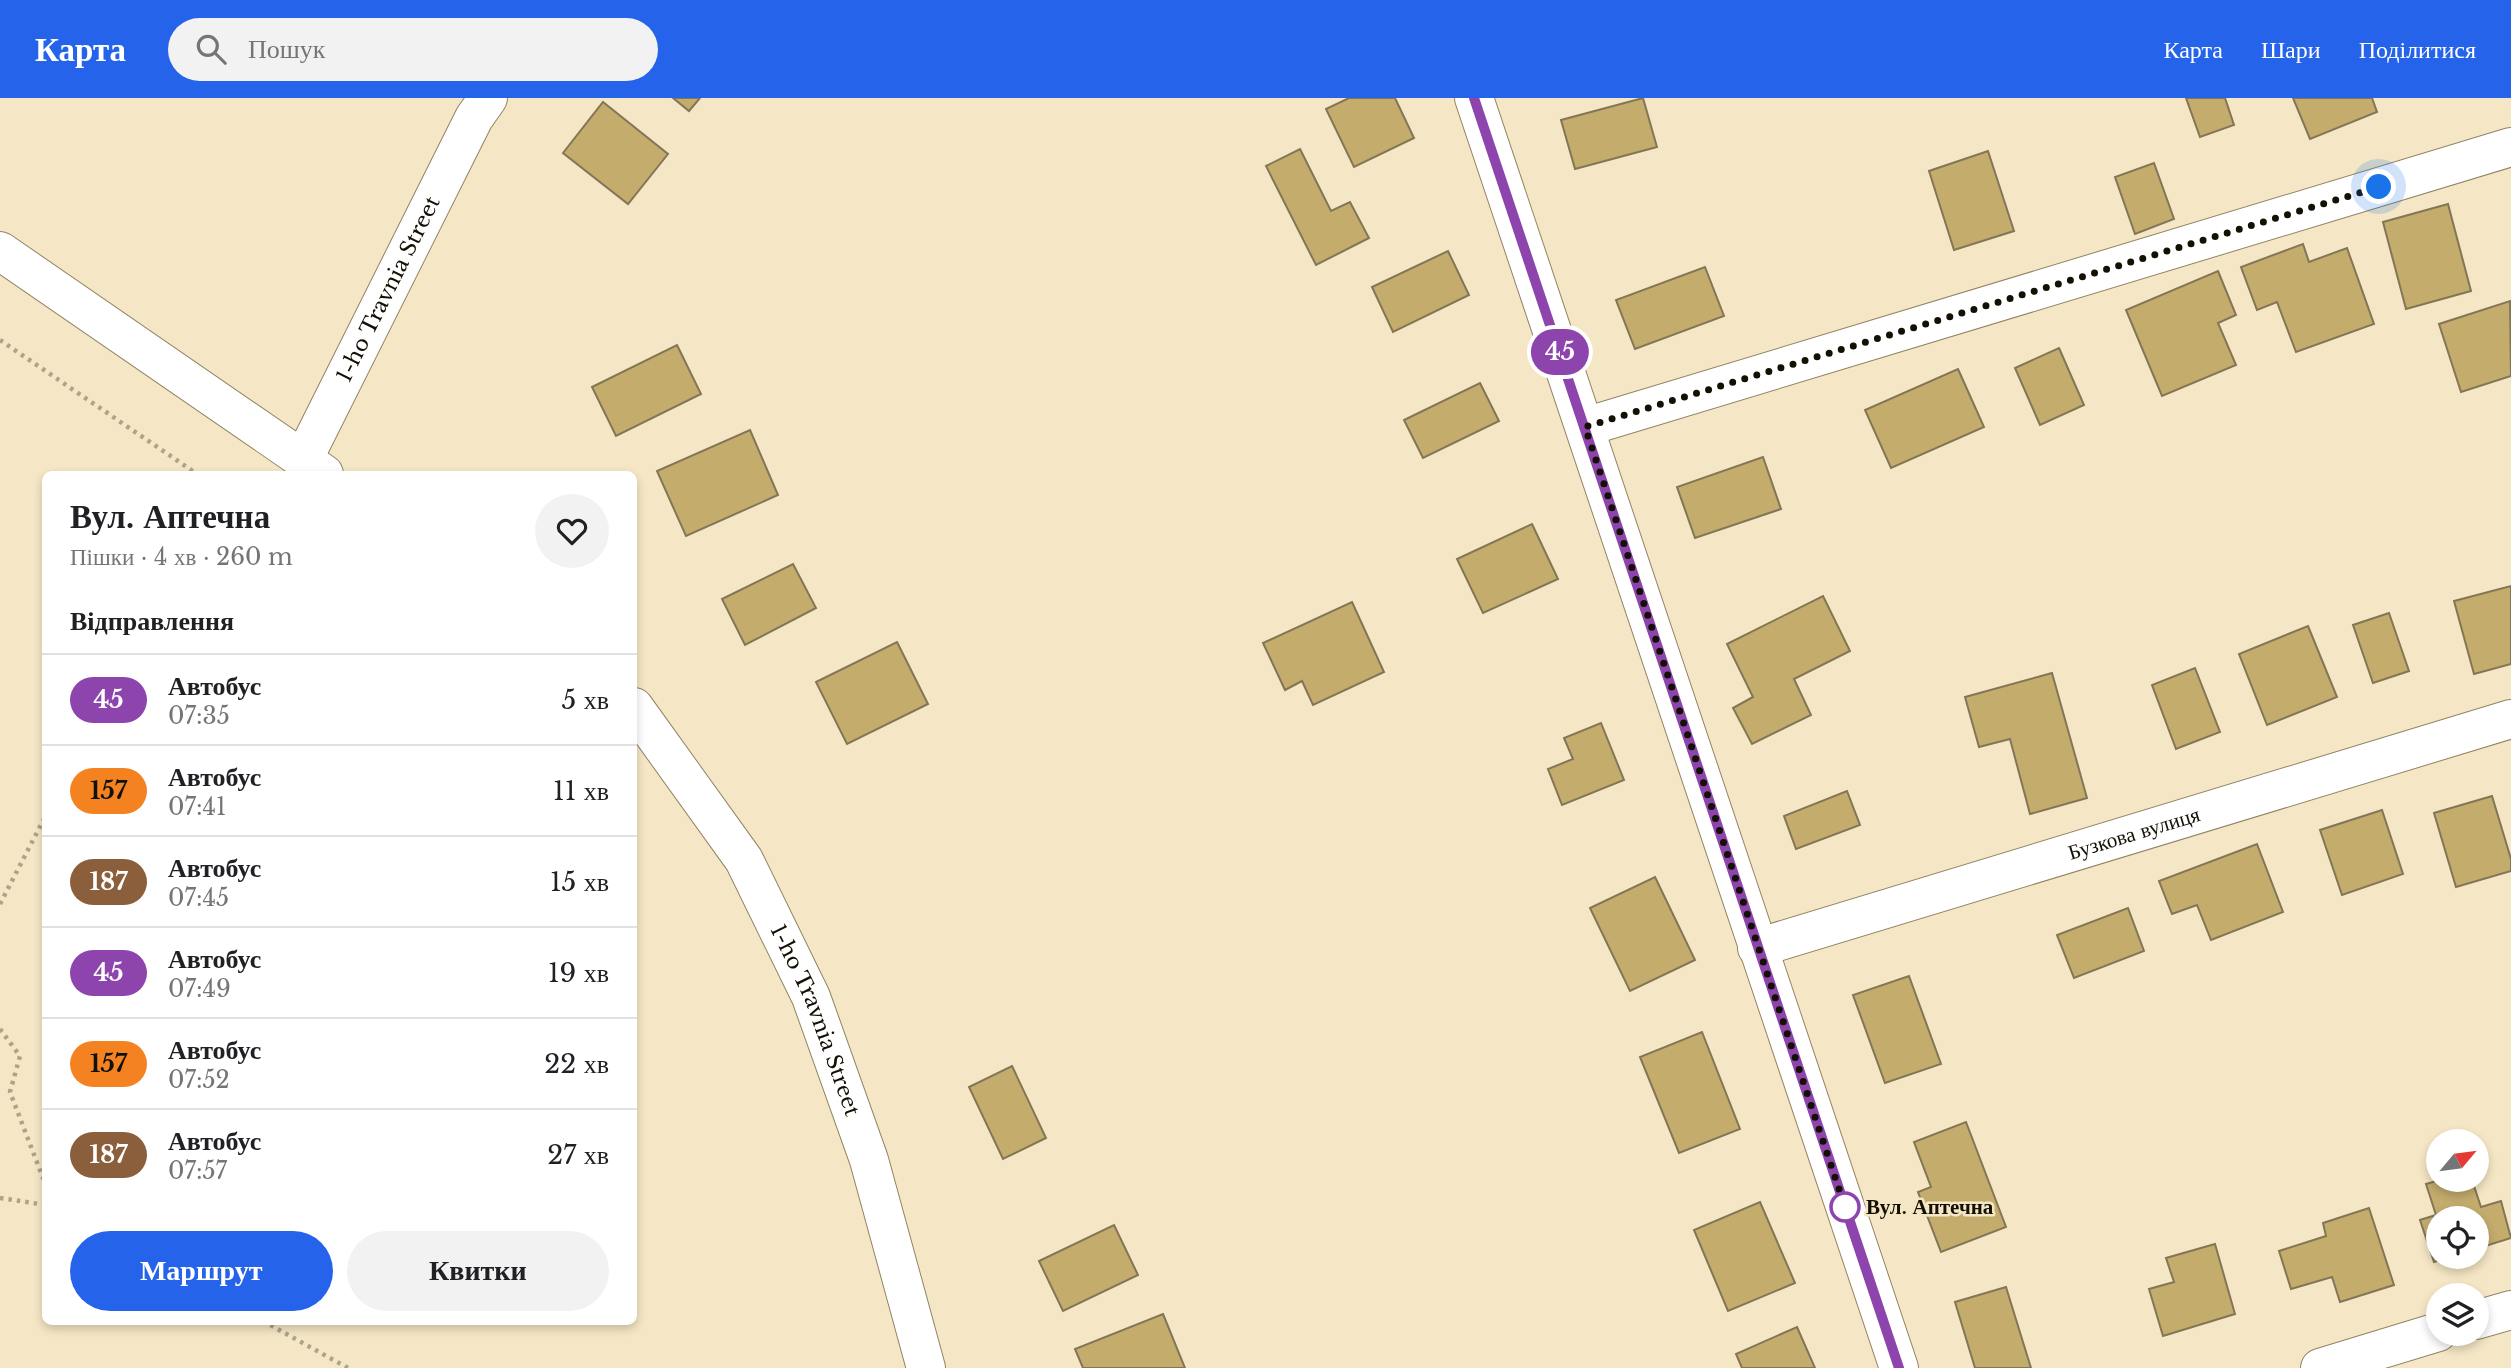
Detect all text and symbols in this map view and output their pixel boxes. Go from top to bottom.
search box [168,18,658,81]
text: Карта [35,29,126,70]
icon: search [192,30,230,68]
text: Пошук [248,33,325,65]
text: Карта [2163,35,2223,64]
text: Шари [2261,35,2321,64]
text: Поділитися [2359,35,2476,64]
your location [2361,169,2396,204]
street label: 1-ho Travnia Street [331,192,446,386]
line badge: 45 [1528,329,1592,375]
text: 45 [1545,337,1575,366]
button: heart [535,494,609,568]
text: Вул. Аптечна [70,496,270,537]
text: Пішки · 4 хв · 260 m [70,543,293,571]
text: Відправлення [70,605,234,637]
text: Автобус [168,670,261,702]
text: 5 хв [561,684,609,716]
text: 45 [93,685,124,714]
text: 07:35 [168,702,230,730]
text: Автобус [168,761,261,793]
text: 11 хв [553,775,609,807]
text: 157 [90,776,127,805]
text: 07:41 [168,793,226,821]
street label: Бузкова вулиця [2065,801,2203,866]
text: Автобус [168,852,261,884]
text: 15 хв [550,866,609,898]
text: 187 [89,867,128,896]
text: 07:45 [168,884,229,912]
street label: 1-ho Travnia Street [765,920,865,1119]
text: Автобус [168,943,261,975]
text: 19 хв [548,957,609,989]
text: 45 [93,958,124,987]
text: 07:49 [168,975,231,1003]
text: Автобус [168,1034,261,1066]
text: 22 хв [544,1048,609,1080]
text: 157 [90,1049,127,1078]
text: 07:52 [168,1066,230,1094]
text: Автобус [168,1125,261,1157]
north arrow [2426,1129,2488,1192]
map controls [2426,1129,2489,1346]
text: 27 хв [547,1139,609,1171]
text: 187 [89,1140,128,1169]
text: 07:57 [168,1157,227,1185]
marker: Вул. Аптечна [1830,1192,1860,1222]
place label: Вул. Аптечна [1866,1194,1994,1220]
button: locate [2426,1206,2489,1269]
button: Маршрут [70,1231,333,1311]
button: Квитки [347,1231,609,1311]
button: layers [2426,1283,2489,1346]

